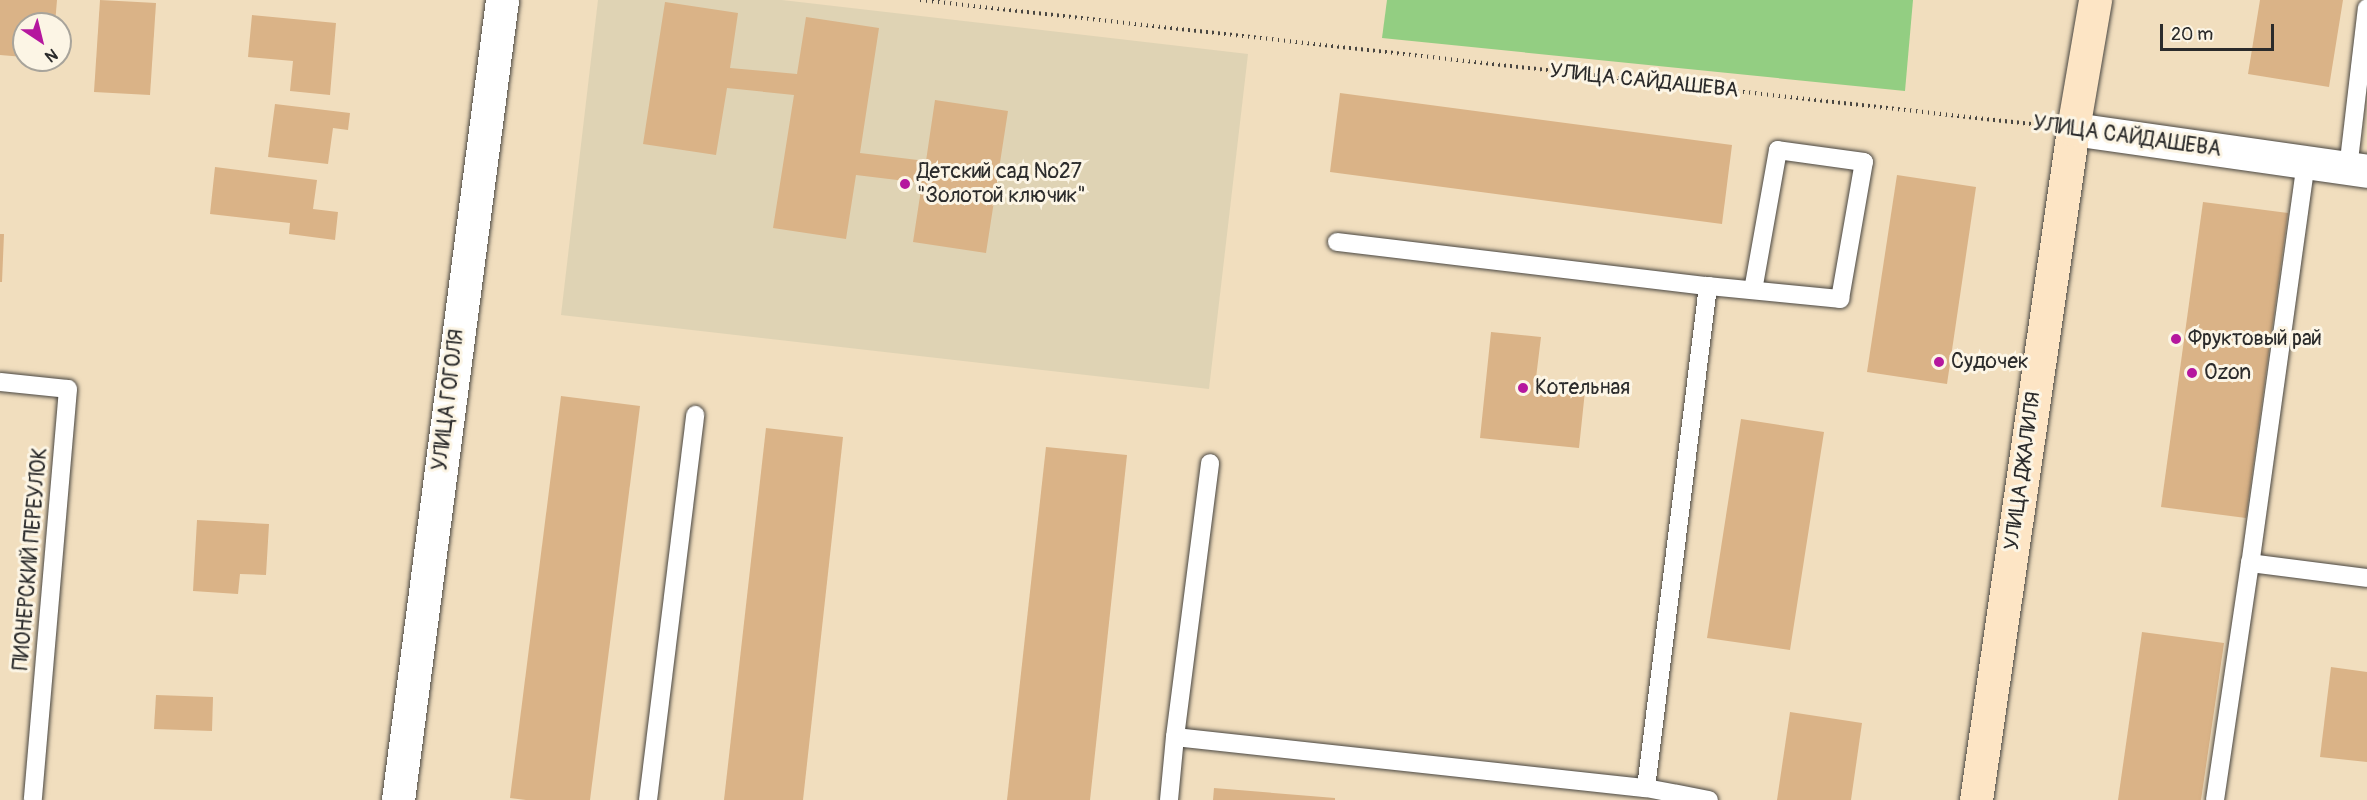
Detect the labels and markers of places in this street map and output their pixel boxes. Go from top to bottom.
place label: Детский сад №27 "Золотой ключик" [917,159,1086,209]
marker: Детский сад №27 "Золотой ключик" [898,177,912,191]
place label: Фруктовый рай [2188,326,2322,352]
marker: Фруктовый рай [2169,332,2183,346]
place label: Судочек [1951,349,2029,375]
marker: Судочек [1932,355,1946,369]
place label: Ozon [2204,360,2251,386]
marker: Ozon [2185,366,2199,380]
place label: Котельная [1535,375,1630,401]
marker: Котельная [1516,381,1530,395]

